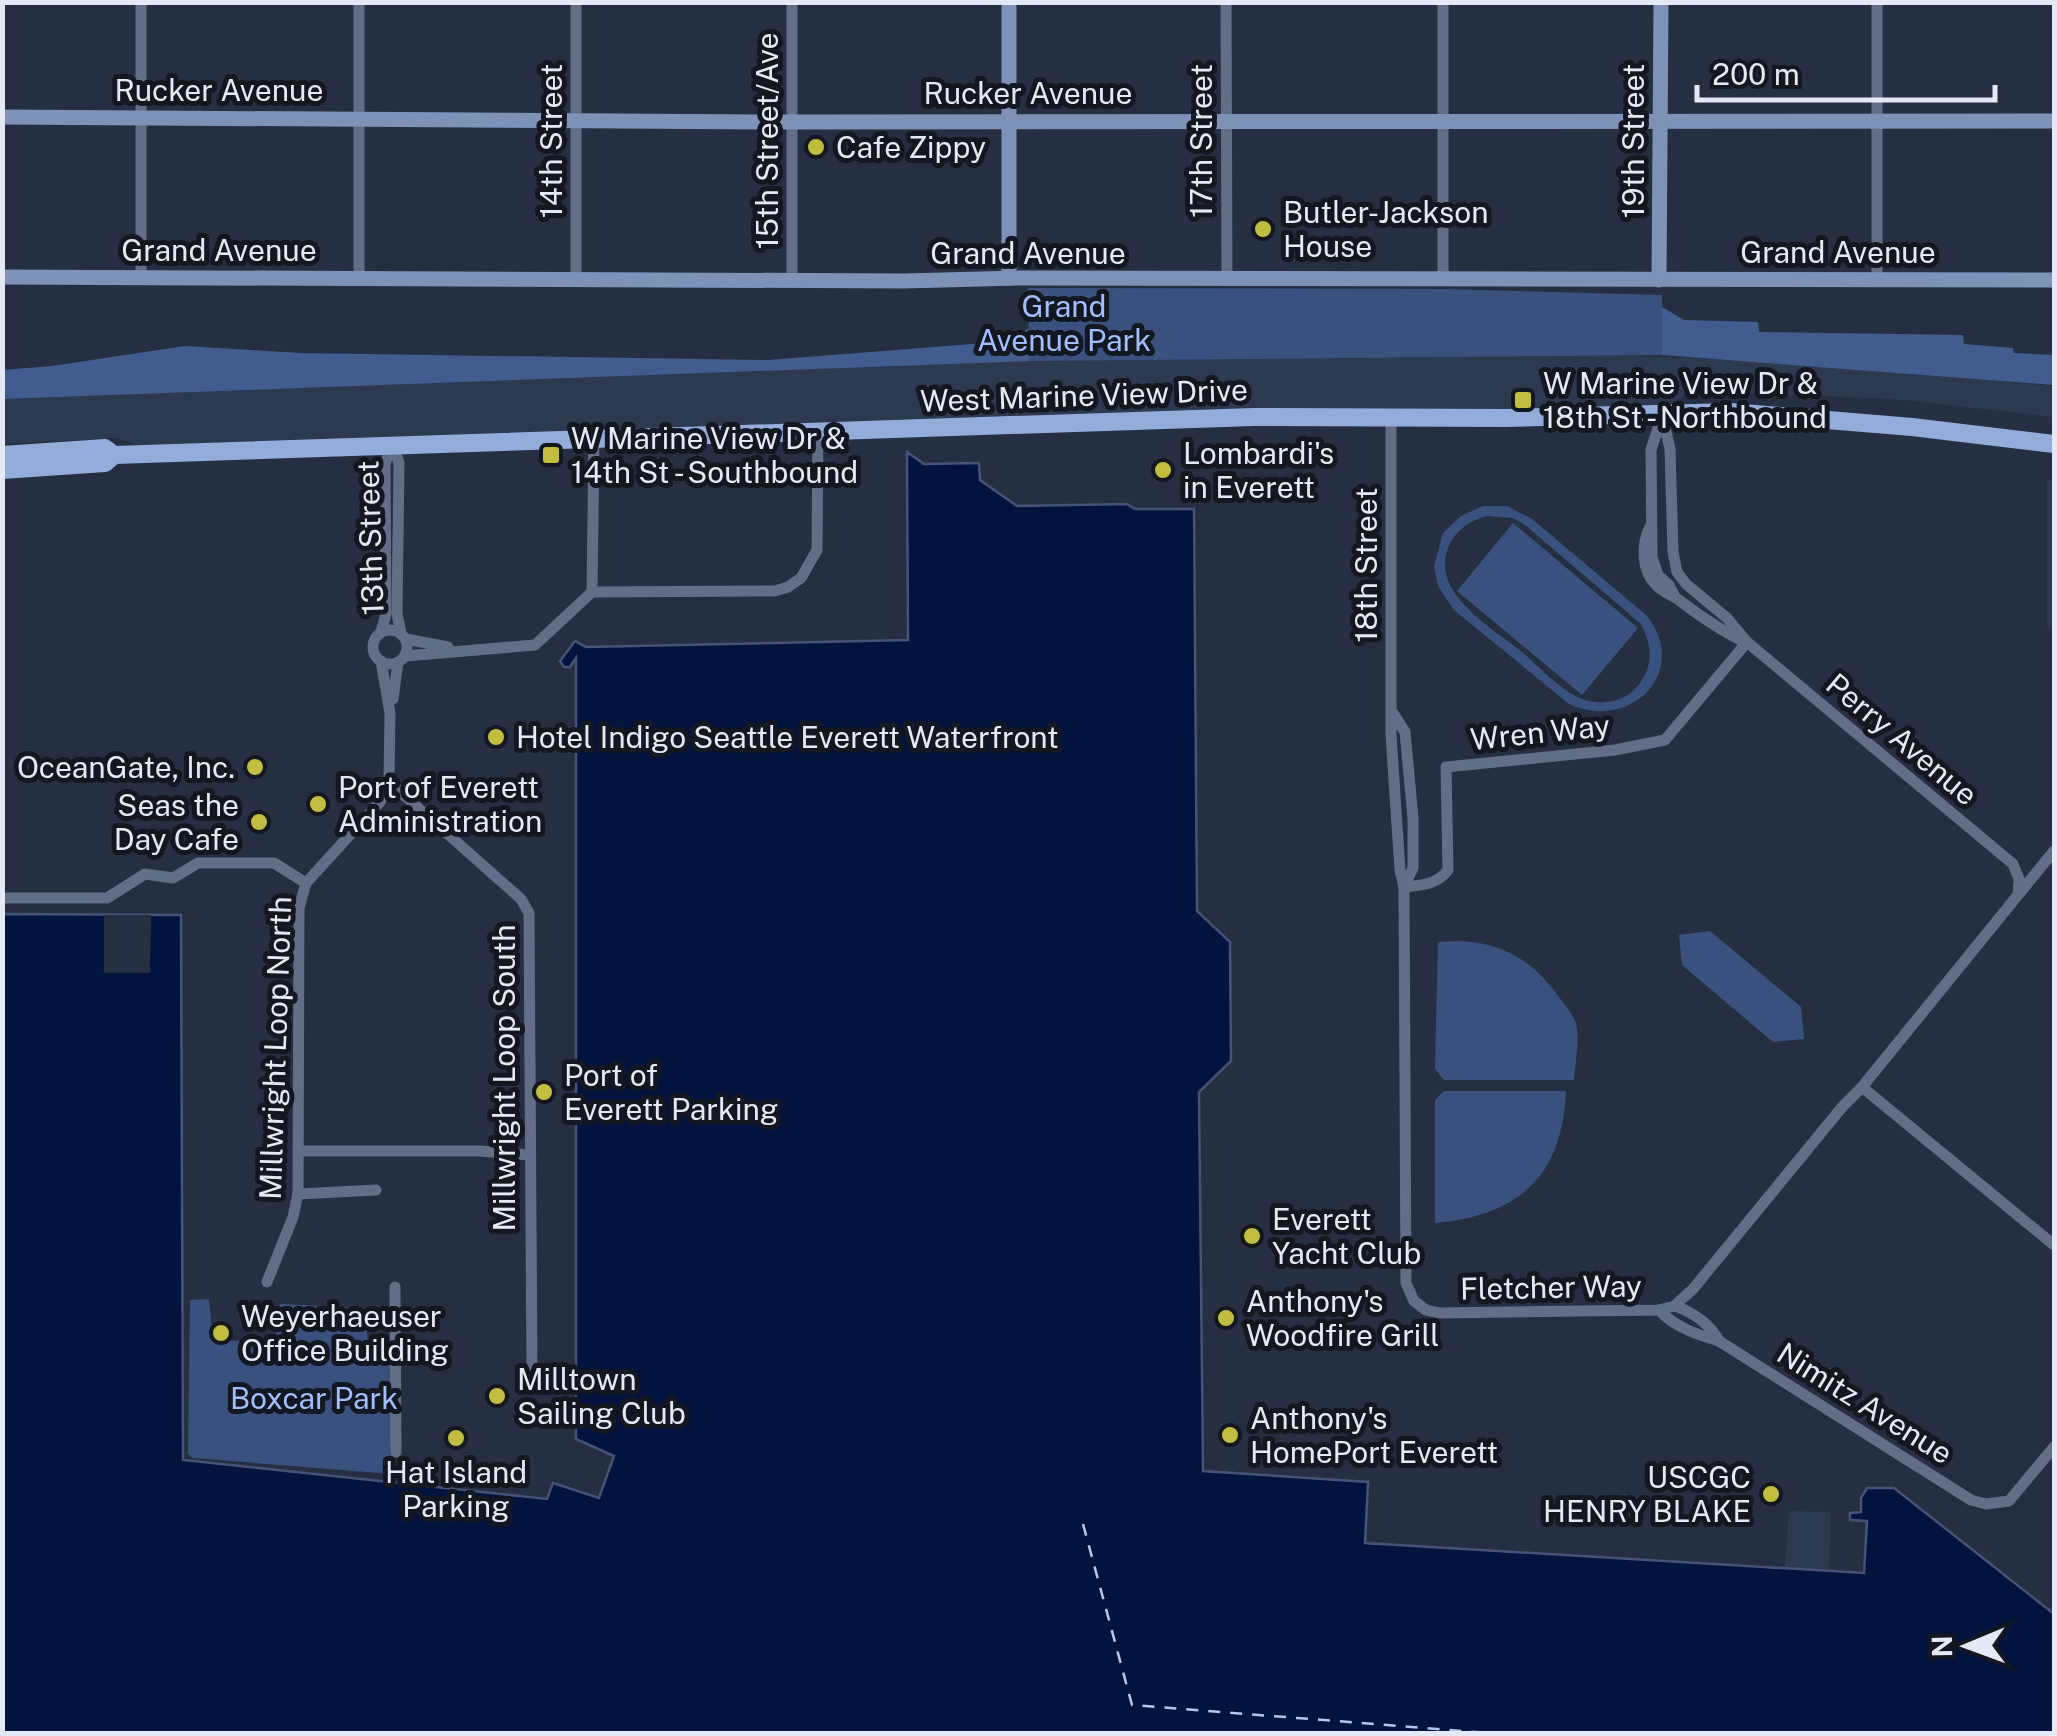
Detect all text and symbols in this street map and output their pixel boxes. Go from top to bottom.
street label: 15th Street/Ave [749,32,785,250]
scale bar [1697,40,1994,102]
text: 200 m [1712,56,1800,92]
street label: 14th Street [533,64,569,218]
street label: 17th Street [1183,64,1219,218]
street label: 19th Street [1615,64,1651,218]
street label: Rucker Avenue [115,72,323,108]
street label: Rucker Avenue [924,75,1132,111]
place label: Cafe Zippy [836,129,986,165]
marker: Cafe Zippy [805,136,827,158]
place label: Butler-Jackson House [1283,194,1489,264]
marker: Butler-Jackson House [1252,218,1274,240]
street label: Grand Avenue [121,232,317,268]
street label: Grand Avenue [1740,234,1936,270]
street label: Grand Avenue [930,235,1126,271]
park label: Grand Avenue Park [977,288,1151,358]
place label: W Marine View Dr & 18th St - Northbound [1543,365,1827,435]
street label: West Marine View Drive [920,371,1248,419]
marker: W Marine View Dr & 18th St - Northbound [1512,389,1534,411]
place label: W Marine View Dr & 14th St - Southbound [571,420,858,490]
place label: Lombardi's in Everett [1183,435,1334,505]
marker: W Marine View Dr & 14th St - Southbound [540,444,562,466]
marker: Lombardi's in Everett [1152,459,1174,481]
street label: 13th Street [349,460,391,616]
street label: 18th Street [1348,487,1384,643]
street label: Perry Avenue [1819,665,1985,813]
street label: Wren Way [1468,707,1612,757]
place label: Hotel Indigo Seattle Everett Waterfront [516,719,1059,755]
marker: Hotel Indigo Seattle Everett Waterfront [485,726,507,748]
place label: OceanGate, Inc. [17,749,235,785]
marker: OceanGate, Inc. [244,756,266,778]
place label: Port of Everett Administration [338,769,542,839]
place label: Seas the Day Cafe [114,787,239,857]
marker: Port of Everett Administration [307,793,329,815]
marker: Seas the Day Cafe [248,811,270,833]
street label: Millwright Loop North [252,896,298,1200]
street label: Millwright Loop South [486,924,522,1232]
place label: Port of Everett Parking [564,1057,779,1127]
marker: Port of Everett Parking [533,1081,555,1103]
place label: Everett Yacht Club [1272,1201,1421,1271]
marker: Everett Yacht Club [1241,1225,1263,1247]
street label: Fletcher Way [1460,1267,1642,1307]
place label: Anthony's Woodfire Grill [1246,1283,1439,1353]
place label: Weyerhaeuser Office Building [241,1298,449,1368]
marker: Anthony's Woodfire Grill [1215,1307,1237,1329]
marker: Weyerhaeuser Office Building [210,1322,232,1344]
street label: Nimitz Avenue [1771,1335,1959,1471]
place label: Milltown Sailing Club [517,1361,686,1431]
park label: Boxcar Park [230,1380,398,1416]
marker: Milltown Sailing Club [486,1385,508,1407]
place label: Anthony's HomePort Everett [1250,1400,1498,1470]
marker: Anthony's HomePort Everett [1219,1424,1241,1446]
marker: Hat Island Parking [445,1427,467,1449]
place label: Hat Island Parking [385,1454,527,1524]
place label: USCGC HENRY BLAKE [1543,1459,1751,1529]
marker: USCGC HENRY BLAKE [1760,1483,1782,1505]
north arrow [1917,1596,2017,1696]
text: N [1925,1635,1958,1658]

